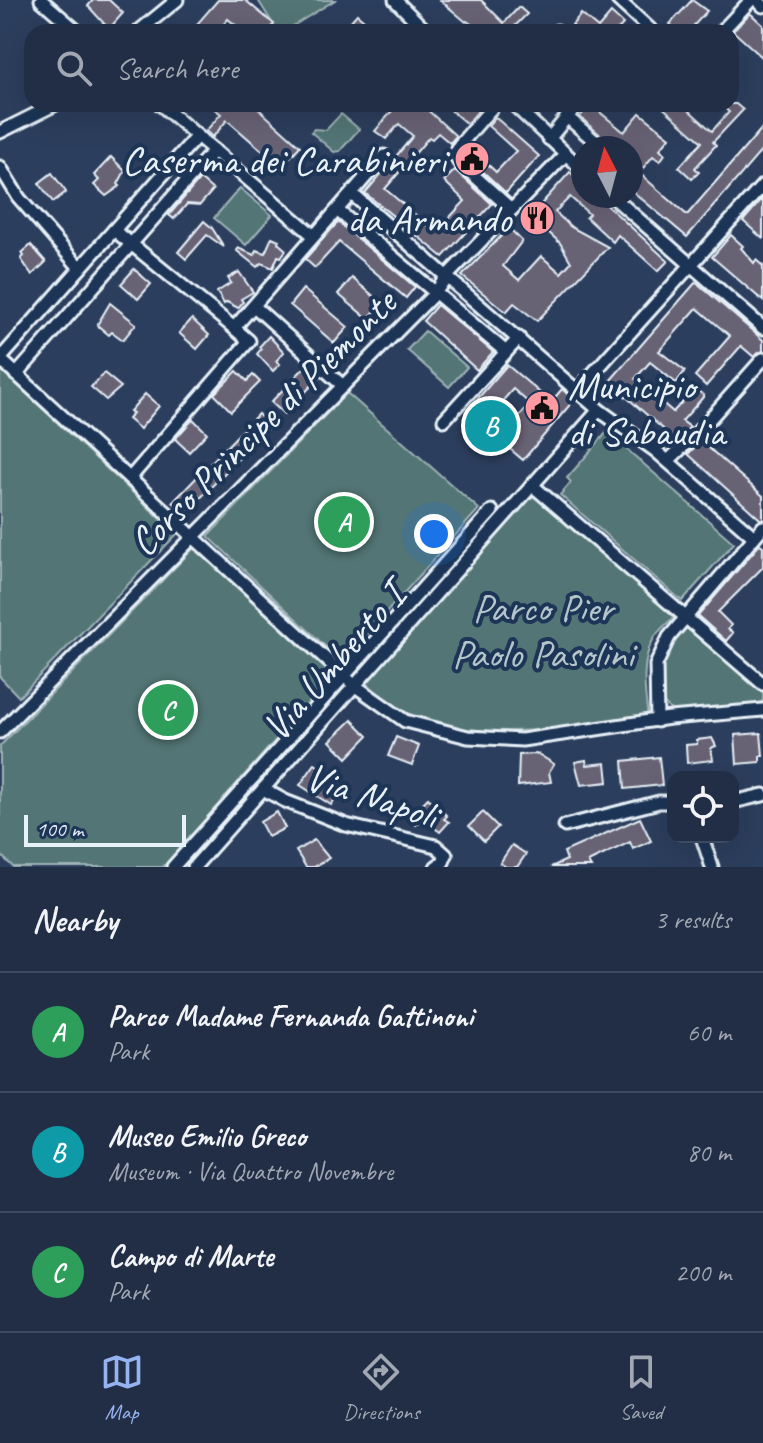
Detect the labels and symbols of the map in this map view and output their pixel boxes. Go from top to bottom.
place label: Caserma dei Carabinieri [122,135,451,185]
north arrow [571,136,643,208]
public building icon: Caserma dei Carabinieri [453,140,491,178]
place label: da Armando [347,194,513,244]
restaurant icon: da Armando [518,199,556,237]
street label: Corso Principe di Piemonte [119,276,409,567]
place label: Municipio di Sabaudia [568,361,728,457]
public building icon: Municipio di Sabaudia [523,389,561,427]
pin: B [465,396,517,456]
pin: A [318,492,370,552]
your location [414,514,454,554]
street label: Via Umberto I [251,565,422,751]
park label: Parco Pier Paolo Pasolini [452,583,638,679]
pin: C [142,680,194,740]
street label: Via Napoli [300,751,448,842]
scale bar [24,811,186,847]

